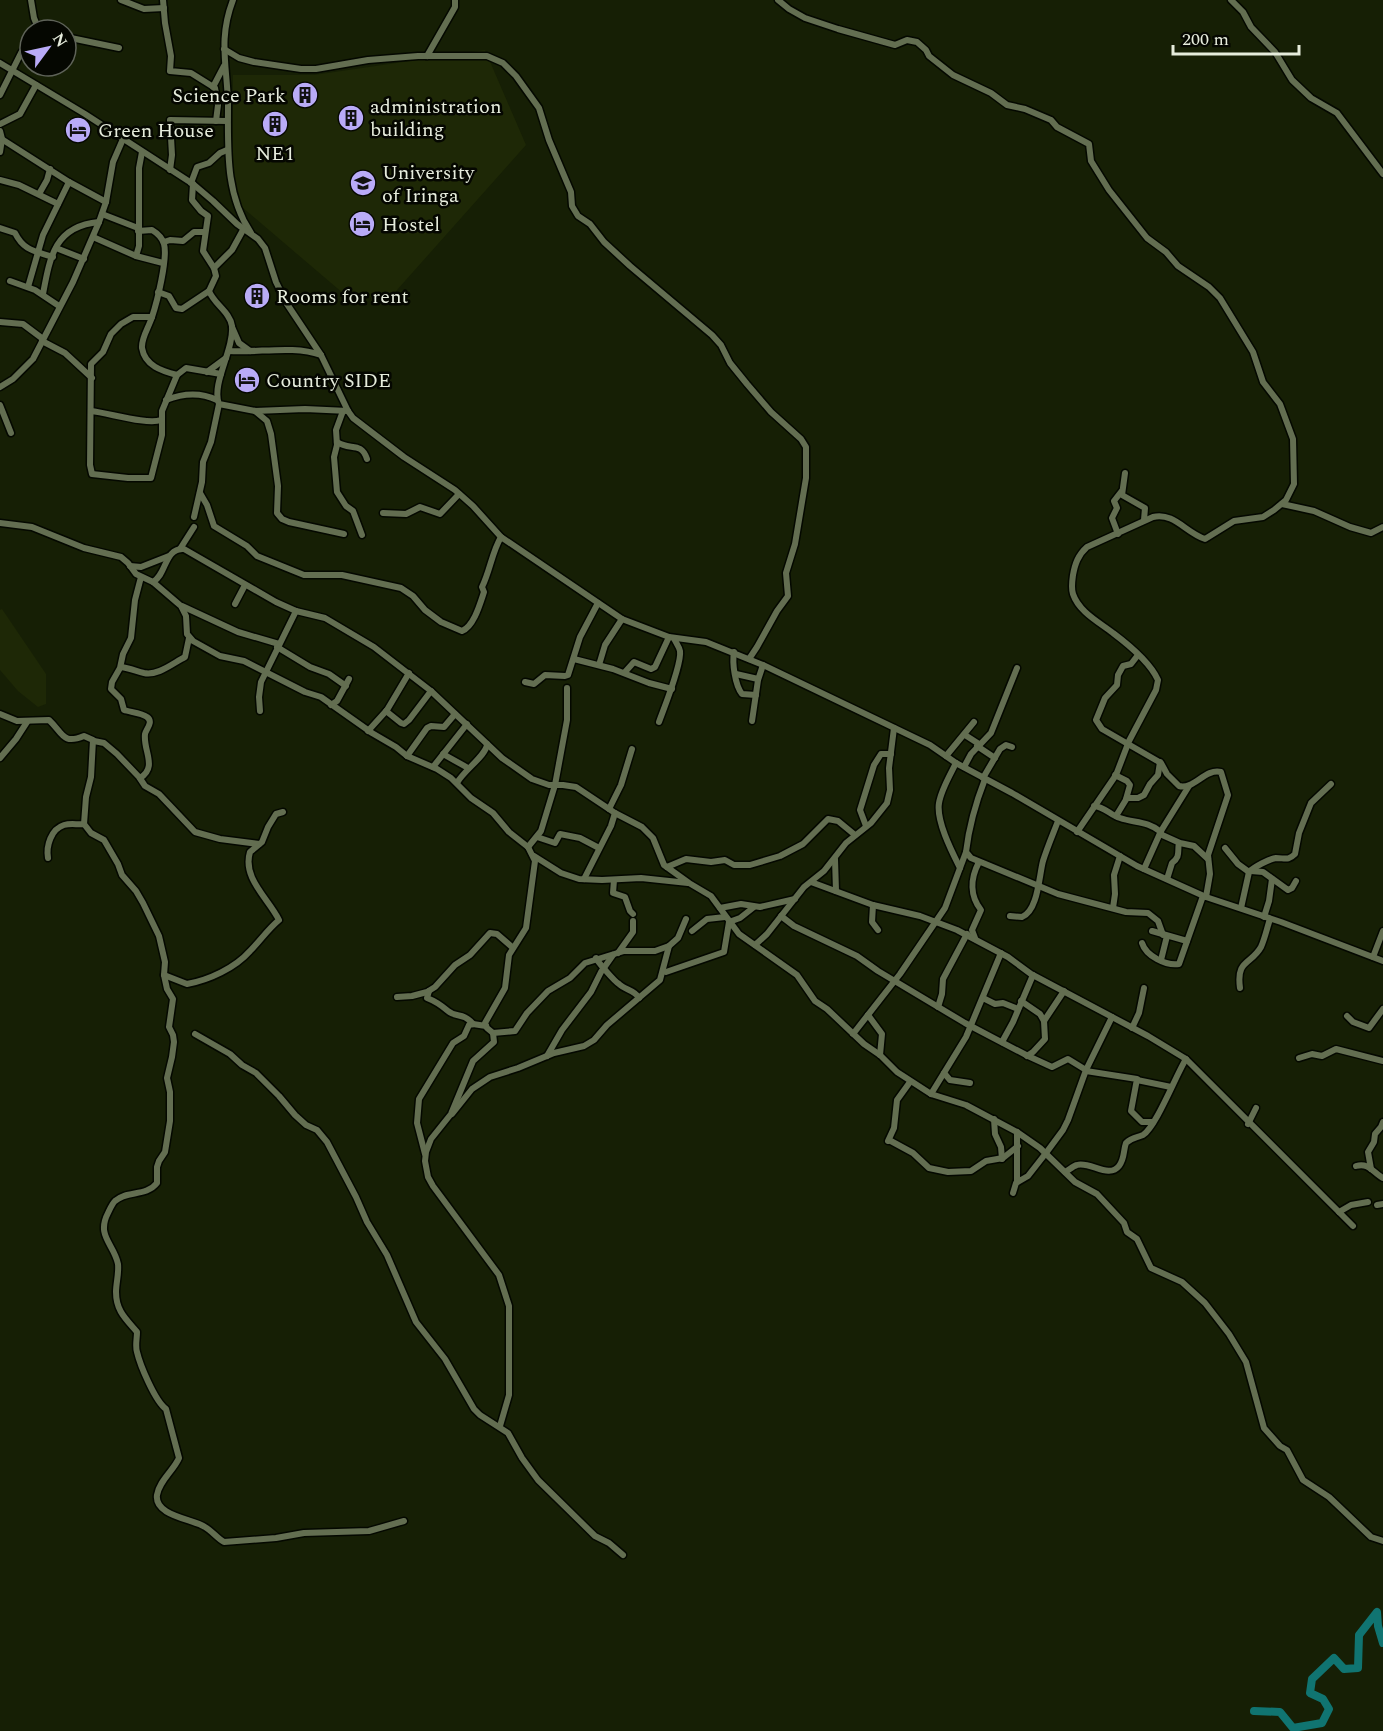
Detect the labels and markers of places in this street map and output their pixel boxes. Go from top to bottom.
building icon: Science Park [290,80,320,110]
place label: Science Park [172,81,286,111]
place label: administration building [370,92,502,145]
building icon: administration building [336,103,366,133]
building icon: NE1 [260,109,290,139]
hotel icon: Green House [63,115,93,145]
place label: Green House [98,116,214,146]
place label: NE1 [256,139,294,169]
place label: University of Iringa [382,158,476,211]
school or university icon: University of Iringa [348,168,378,198]
hotel icon: Hostel [347,209,377,239]
place label: Hostel [382,210,440,240]
building icon: Rooms for rent [242,281,272,311]
place label: Rooms for rent [276,282,409,312]
hotel icon: Country SIDE [232,365,262,395]
place label: Country SIDE [266,366,391,396]

